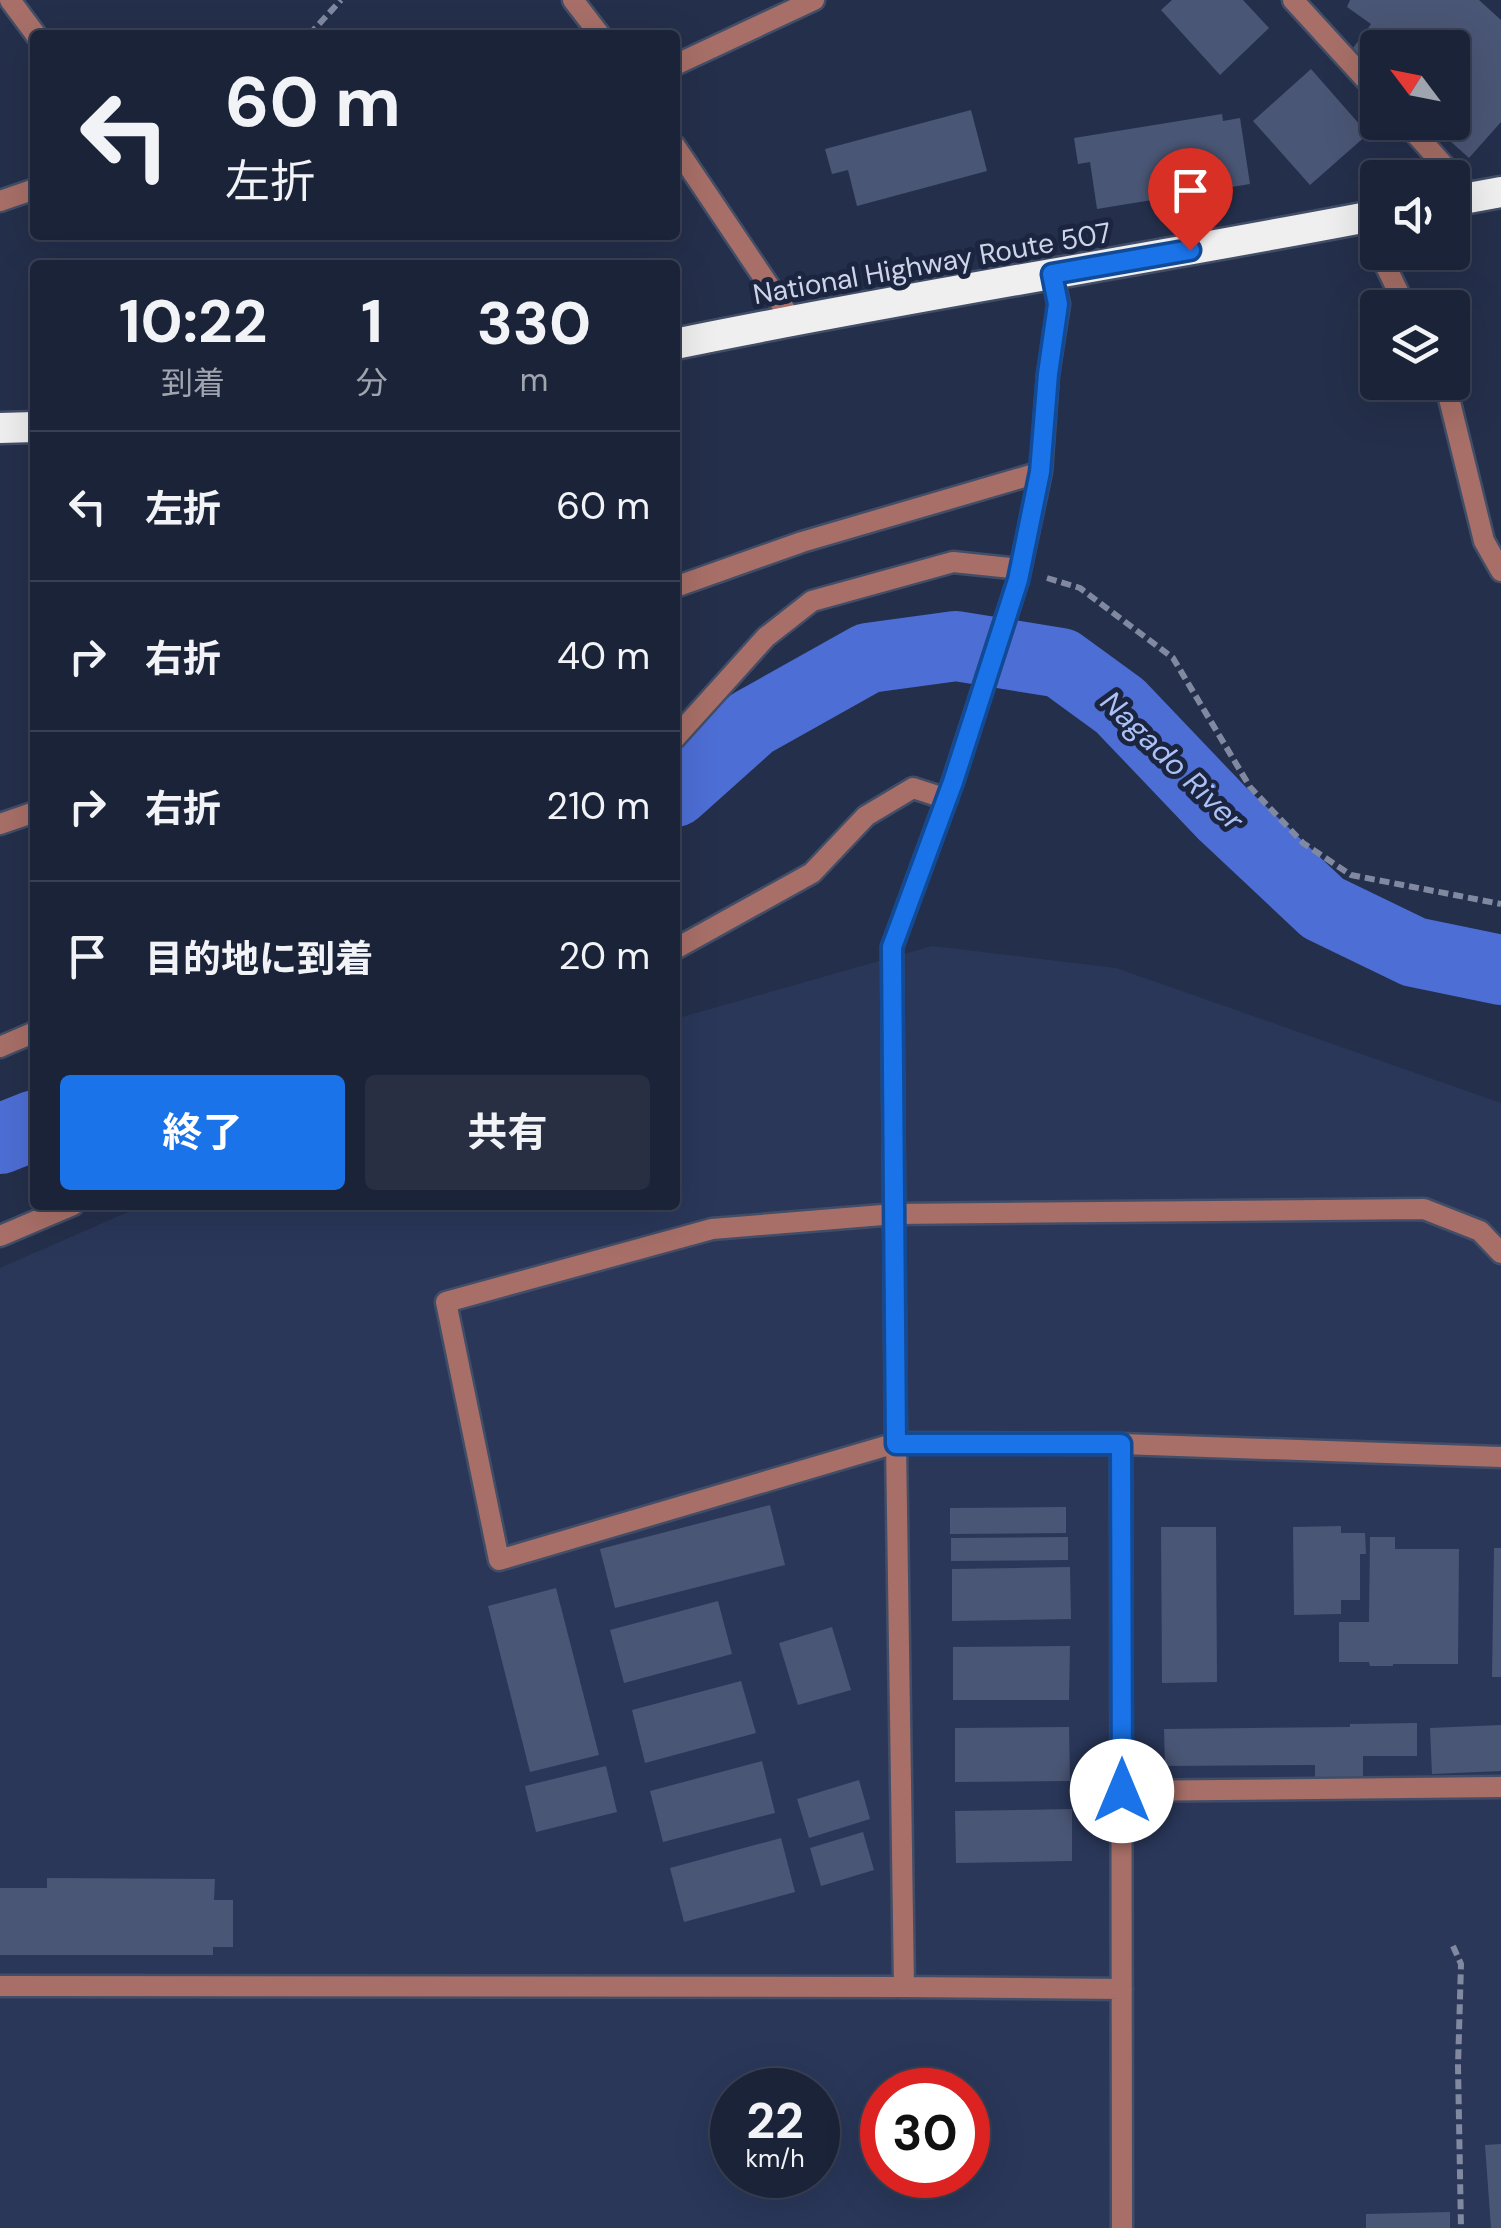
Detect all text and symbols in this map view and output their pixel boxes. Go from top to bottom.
north arrow [1360,30,1470,140]
map controls [1360,30,1470,400]
text: 60 m [225,57,401,148]
icon: left [60,70,190,200]
pin [1148,148,1233,251]
text: 左折 [225,152,315,211]
button: sound [1360,160,1470,270]
icon: arrive [1163,163,1218,218]
street label: National Highway Route 507 [750,214,1114,313]
text: 10:22 [119,282,267,361]
text: 1 [361,282,383,361]
text: 330 [477,284,591,363]
button: layers [1360,290,1470,400]
text: m [520,359,548,401]
text: 到着 [161,362,225,404]
text: 分 [356,362,388,404]
icon: left [60,479,115,534]
text: 60 m [556,481,650,531]
text: 左折 [145,484,221,534]
icon: right [60,629,115,684]
text: 40 m [557,631,650,681]
text: 右折 [145,634,221,684]
water label: Nagado River [1092,683,1253,839]
icon: right [60,779,115,834]
text: 210 m [546,781,650,831]
text: 右折 [145,784,221,834]
icon: arrive [60,929,115,984]
text: 20 m [559,931,650,981]
text: 目的地に到着 [145,934,373,984]
button: 終了 [60,1075,345,1190]
button: 共有 [365,1075,650,1190]
position arrow [1070,1739,1174,1843]
speed limit sign: 30 [860,2068,990,2198]
text: 22 [746,2088,804,2154]
text: km/h [745,2142,805,2175]

